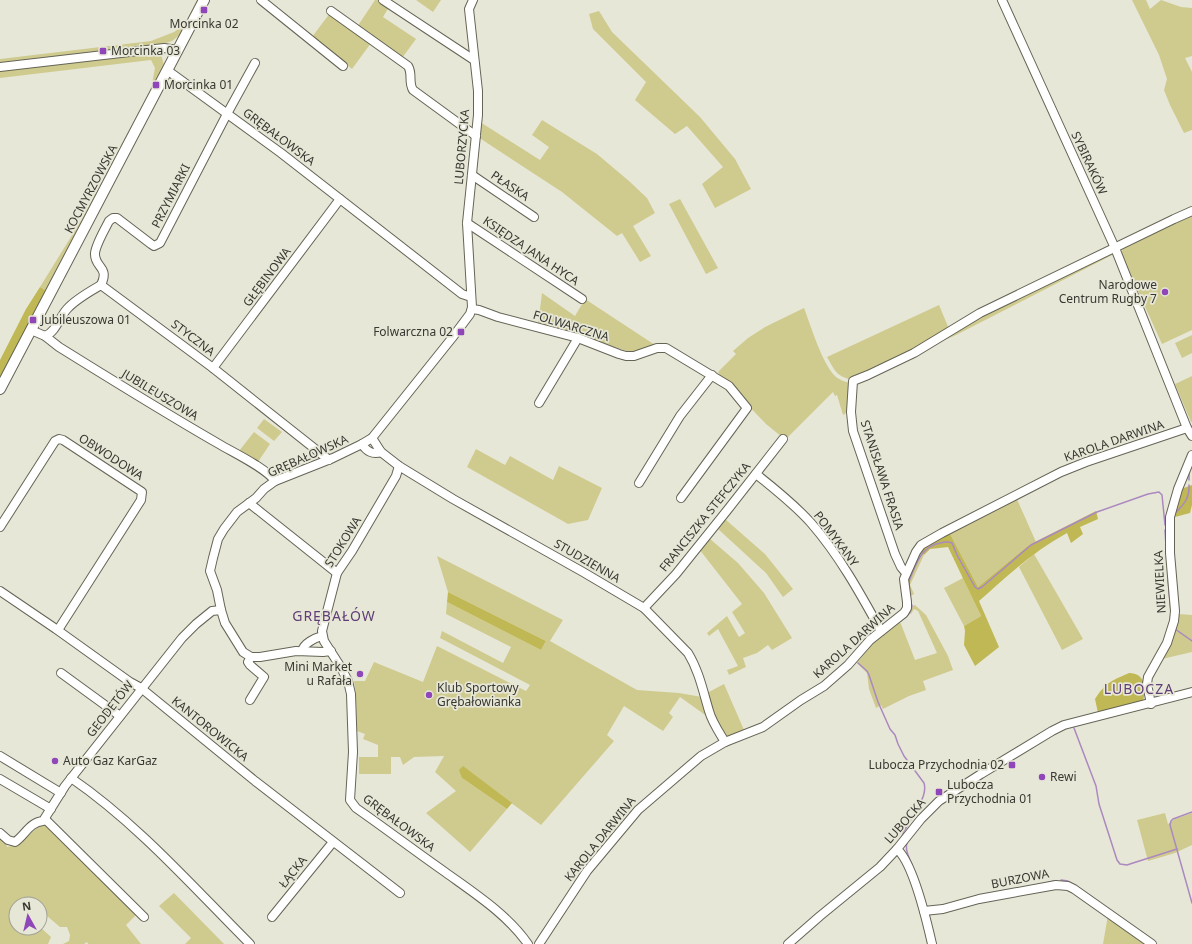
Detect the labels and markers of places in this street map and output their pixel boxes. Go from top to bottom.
marker: Morcinka 02 [199,5,209,15]
place label: Morcinka 02 [169,15,239,32]
place label: Morcinka 03 [111,42,180,59]
marker: Morcinka 03 [98,46,108,56]
place label: Morcinka 01 [164,76,233,93]
marker: Morcinka 01 [151,80,161,90]
place label: Narodowe Centrum Rugby 7 [1059,276,1157,307]
marker: Narodowe Centrum Rugby 7 [1160,287,1170,297]
place label: Jubileuszowa 01 [40,311,131,328]
marker: Jubileuszowa 01 [28,315,38,325]
place label: Folwarczna 02 [373,323,453,340]
marker: Folwarczna 02 [456,327,466,337]
place label: Mini Market u Rafała [284,658,353,689]
marker: Mini Market u Rafała [355,669,365,679]
place label: Klub Sportowy Grębałowianka [437,679,521,710]
marker: Klub Sportowy Grębałowianka [424,690,434,700]
place label: Auto Gaz KarGaz [63,752,158,769]
marker: Auto Gaz KarGaz [50,756,60,766]
place label: Lubocza Przychodnia 02 [869,756,1004,773]
marker: Lubocza Przychodnia 02 [1007,760,1017,770]
place label: Rewi [1050,768,1077,785]
marker: Rewi [1037,772,1047,782]
place label: Lubocza Przychodnia 01 [947,776,1033,807]
marker: Lubocza Przychodnia 01 [934,787,944,797]

